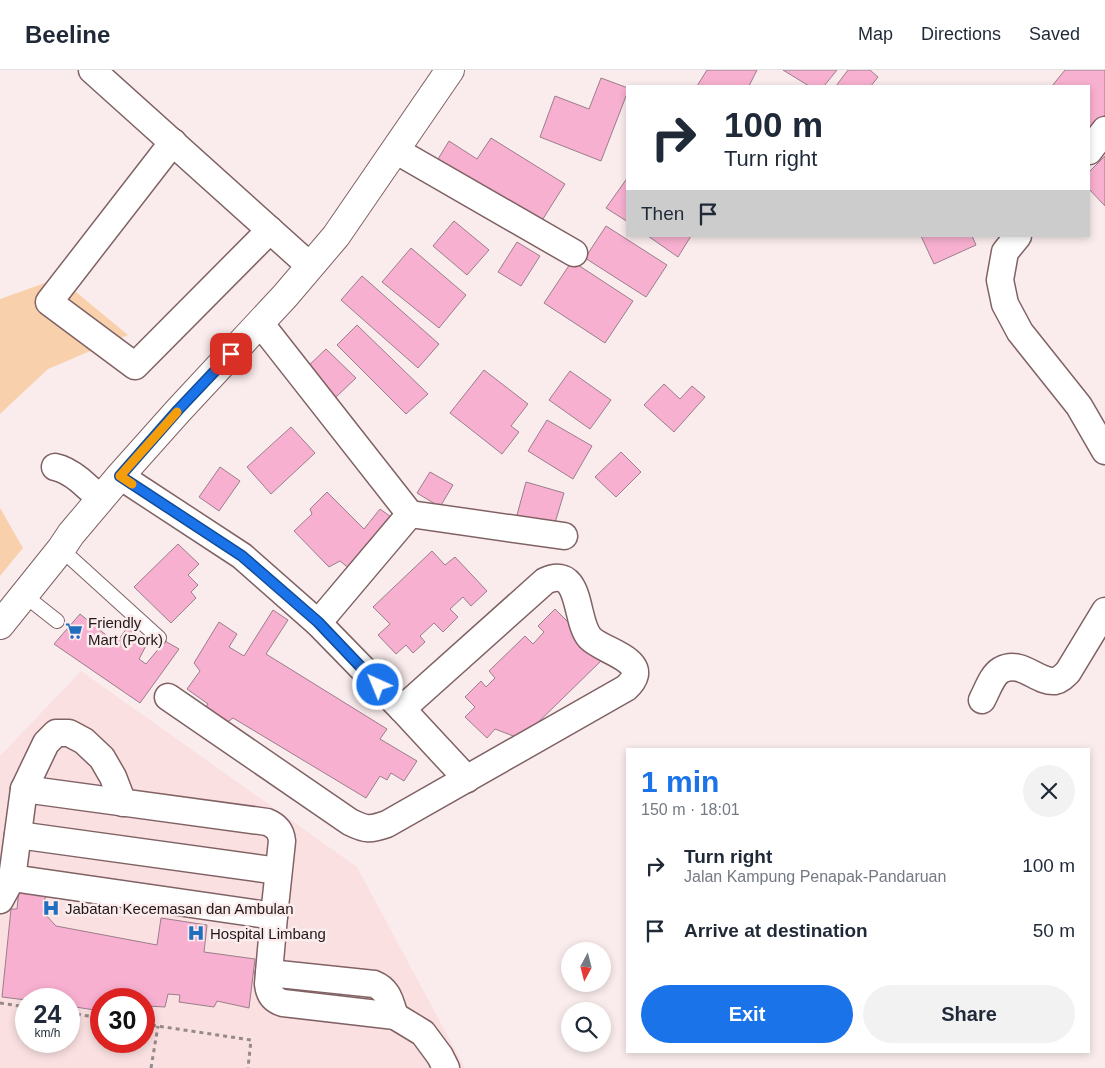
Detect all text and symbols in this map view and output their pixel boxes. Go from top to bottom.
text: Beeline [25,21,110,48]
text: Map [858,24,893,44]
text: Directions [921,24,1001,44]
text: Saved [1029,24,1080,44]
icon: right [641,105,706,170]
text: 100 m [724,105,823,144]
text: Turn right [724,146,817,171]
icon: arrive [694,200,722,228]
text: Then [641,203,684,224]
pin [210,333,252,375]
icon: arrive [217,340,245,368]
place label: Friendly Mart (Pork) [88,614,163,648]
supermarket icon: Friendly Mart (Pork) [64,621,84,641]
position arrow [351,658,403,710]
text: 1 min [641,765,719,798]
button: close [1023,765,1075,817]
text: 150 m · 18:01 [641,801,740,818]
text: Turn right [684,846,772,867]
icon: right [641,852,669,880]
text: 100 m [1022,855,1075,876]
text: Jalan Kampung Penapak-Pandaruan [684,868,946,885]
hospital icon: Jabatan Kecemasan dan Ambulan [41,898,61,918]
place label: Jabatan Kecemasan dan Ambulan [65,900,294,917]
icon: arrive [641,917,669,945]
text: Arrive at destination [684,920,868,941]
text: 50 m [1033,920,1075,941]
hospital icon: Hospital Limbang [186,923,206,943]
place label: Hospital Limbang [210,925,326,942]
north arrow [561,942,611,992]
map controls [561,942,611,1052]
button: Exit [641,985,853,1043]
button: Share [863,985,1075,1043]
speed limit sign: 30 [90,988,155,1053]
text: 24 [34,1000,61,1028]
button: search [561,1002,611,1052]
text: km/h [34,1026,61,1040]

